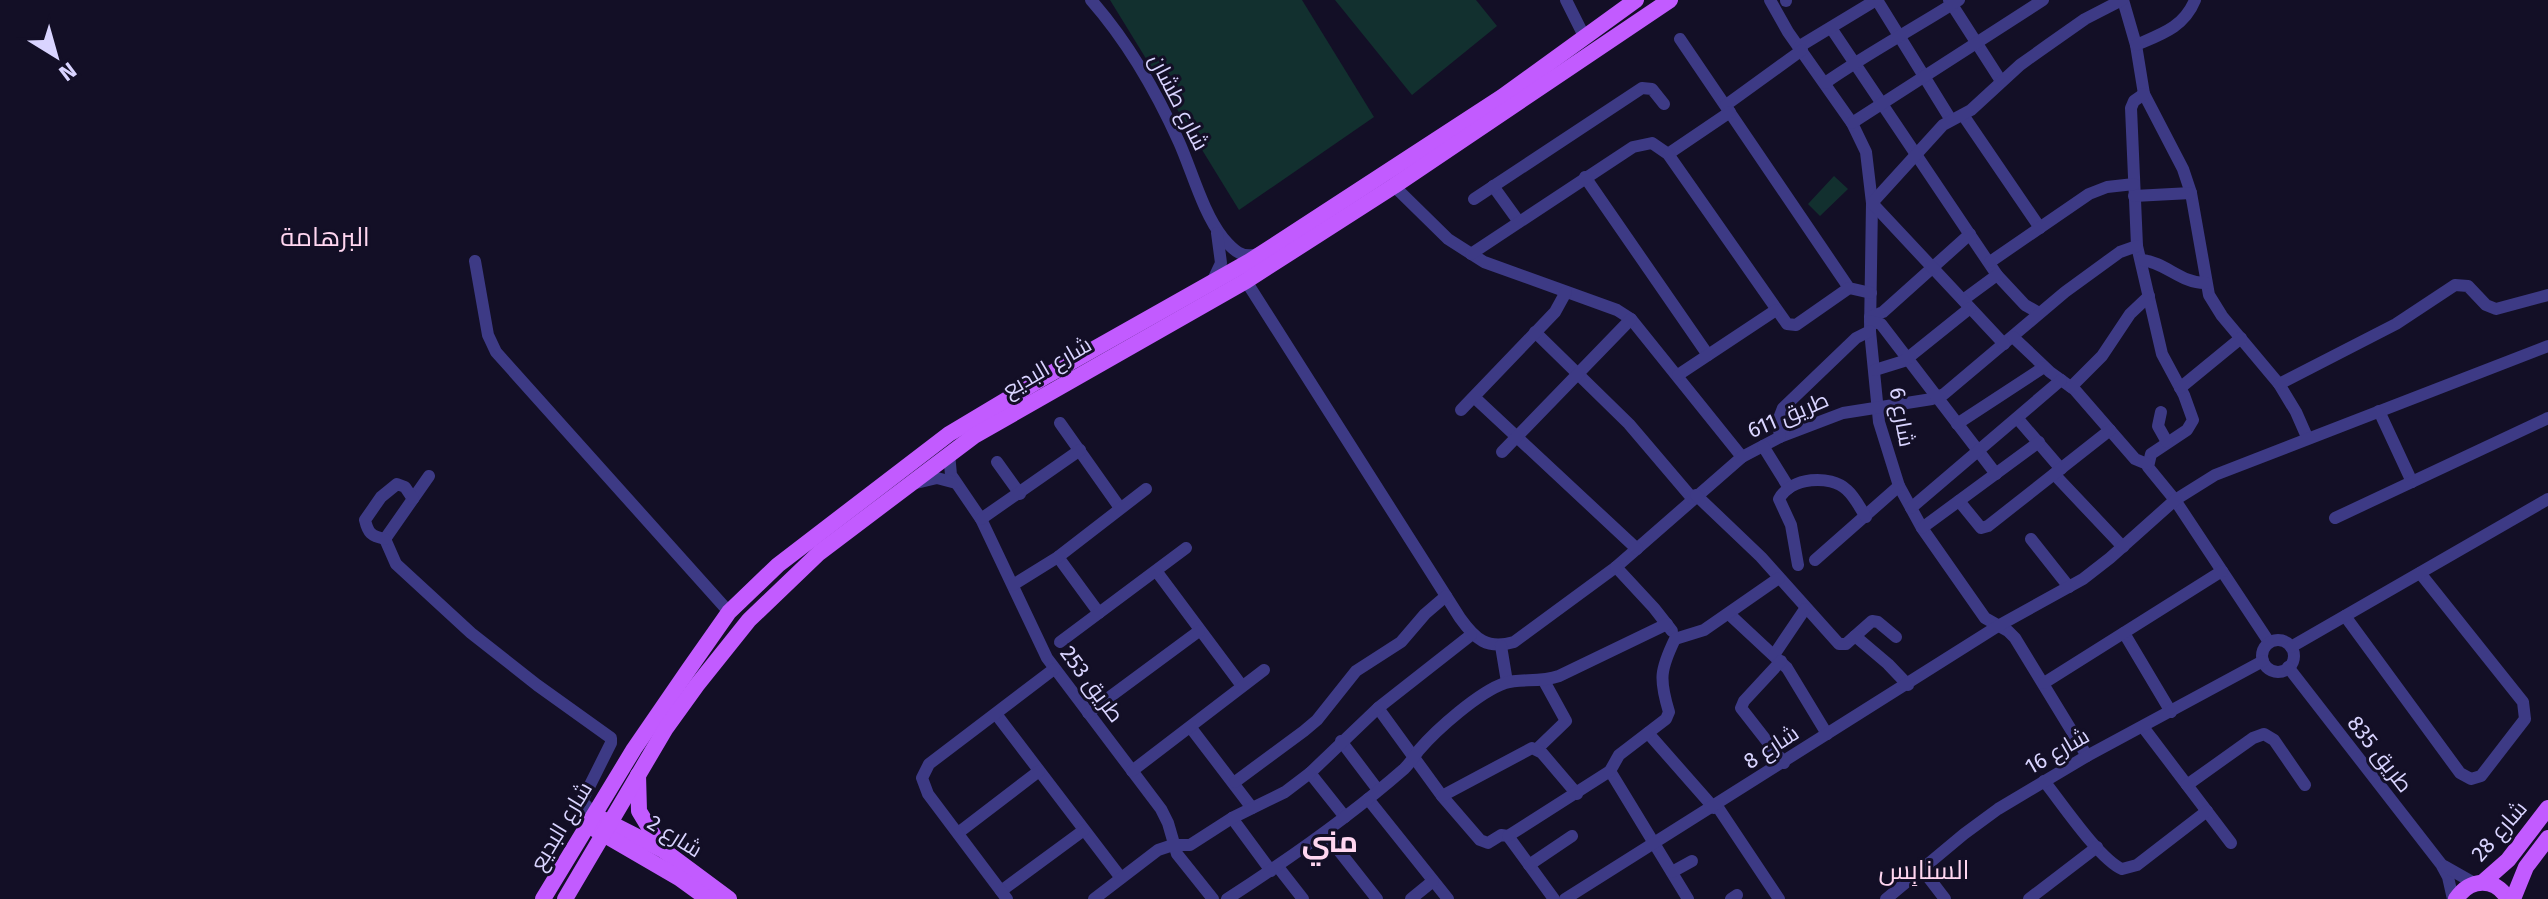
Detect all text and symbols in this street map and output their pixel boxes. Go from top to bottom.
north arrow [16,16,96,96]
street label: شارع طشان [1142,49,1215,155]
text: N [54,56,82,87]
district label: البرهامة [280,222,370,253]
street label: شارع البديع [998,331,1097,404]
street label: شارع 6 [1882,385,1921,449]
street label: طريق 611 [1743,386,1833,444]
street label: طريق 253 [1054,640,1130,728]
street label: طريق 835 [2342,710,2418,798]
street label: شارع 8 [1738,719,1804,776]
street label: شارع 16 [2020,722,2094,781]
street label: شارع البديع [524,777,599,876]
street label: شارع 28 [2465,795,2533,867]
street label: شارع 2 [642,809,707,864]
district label: مني [1302,824,1358,866]
district label: السنابِس [1878,855,1970,886]

